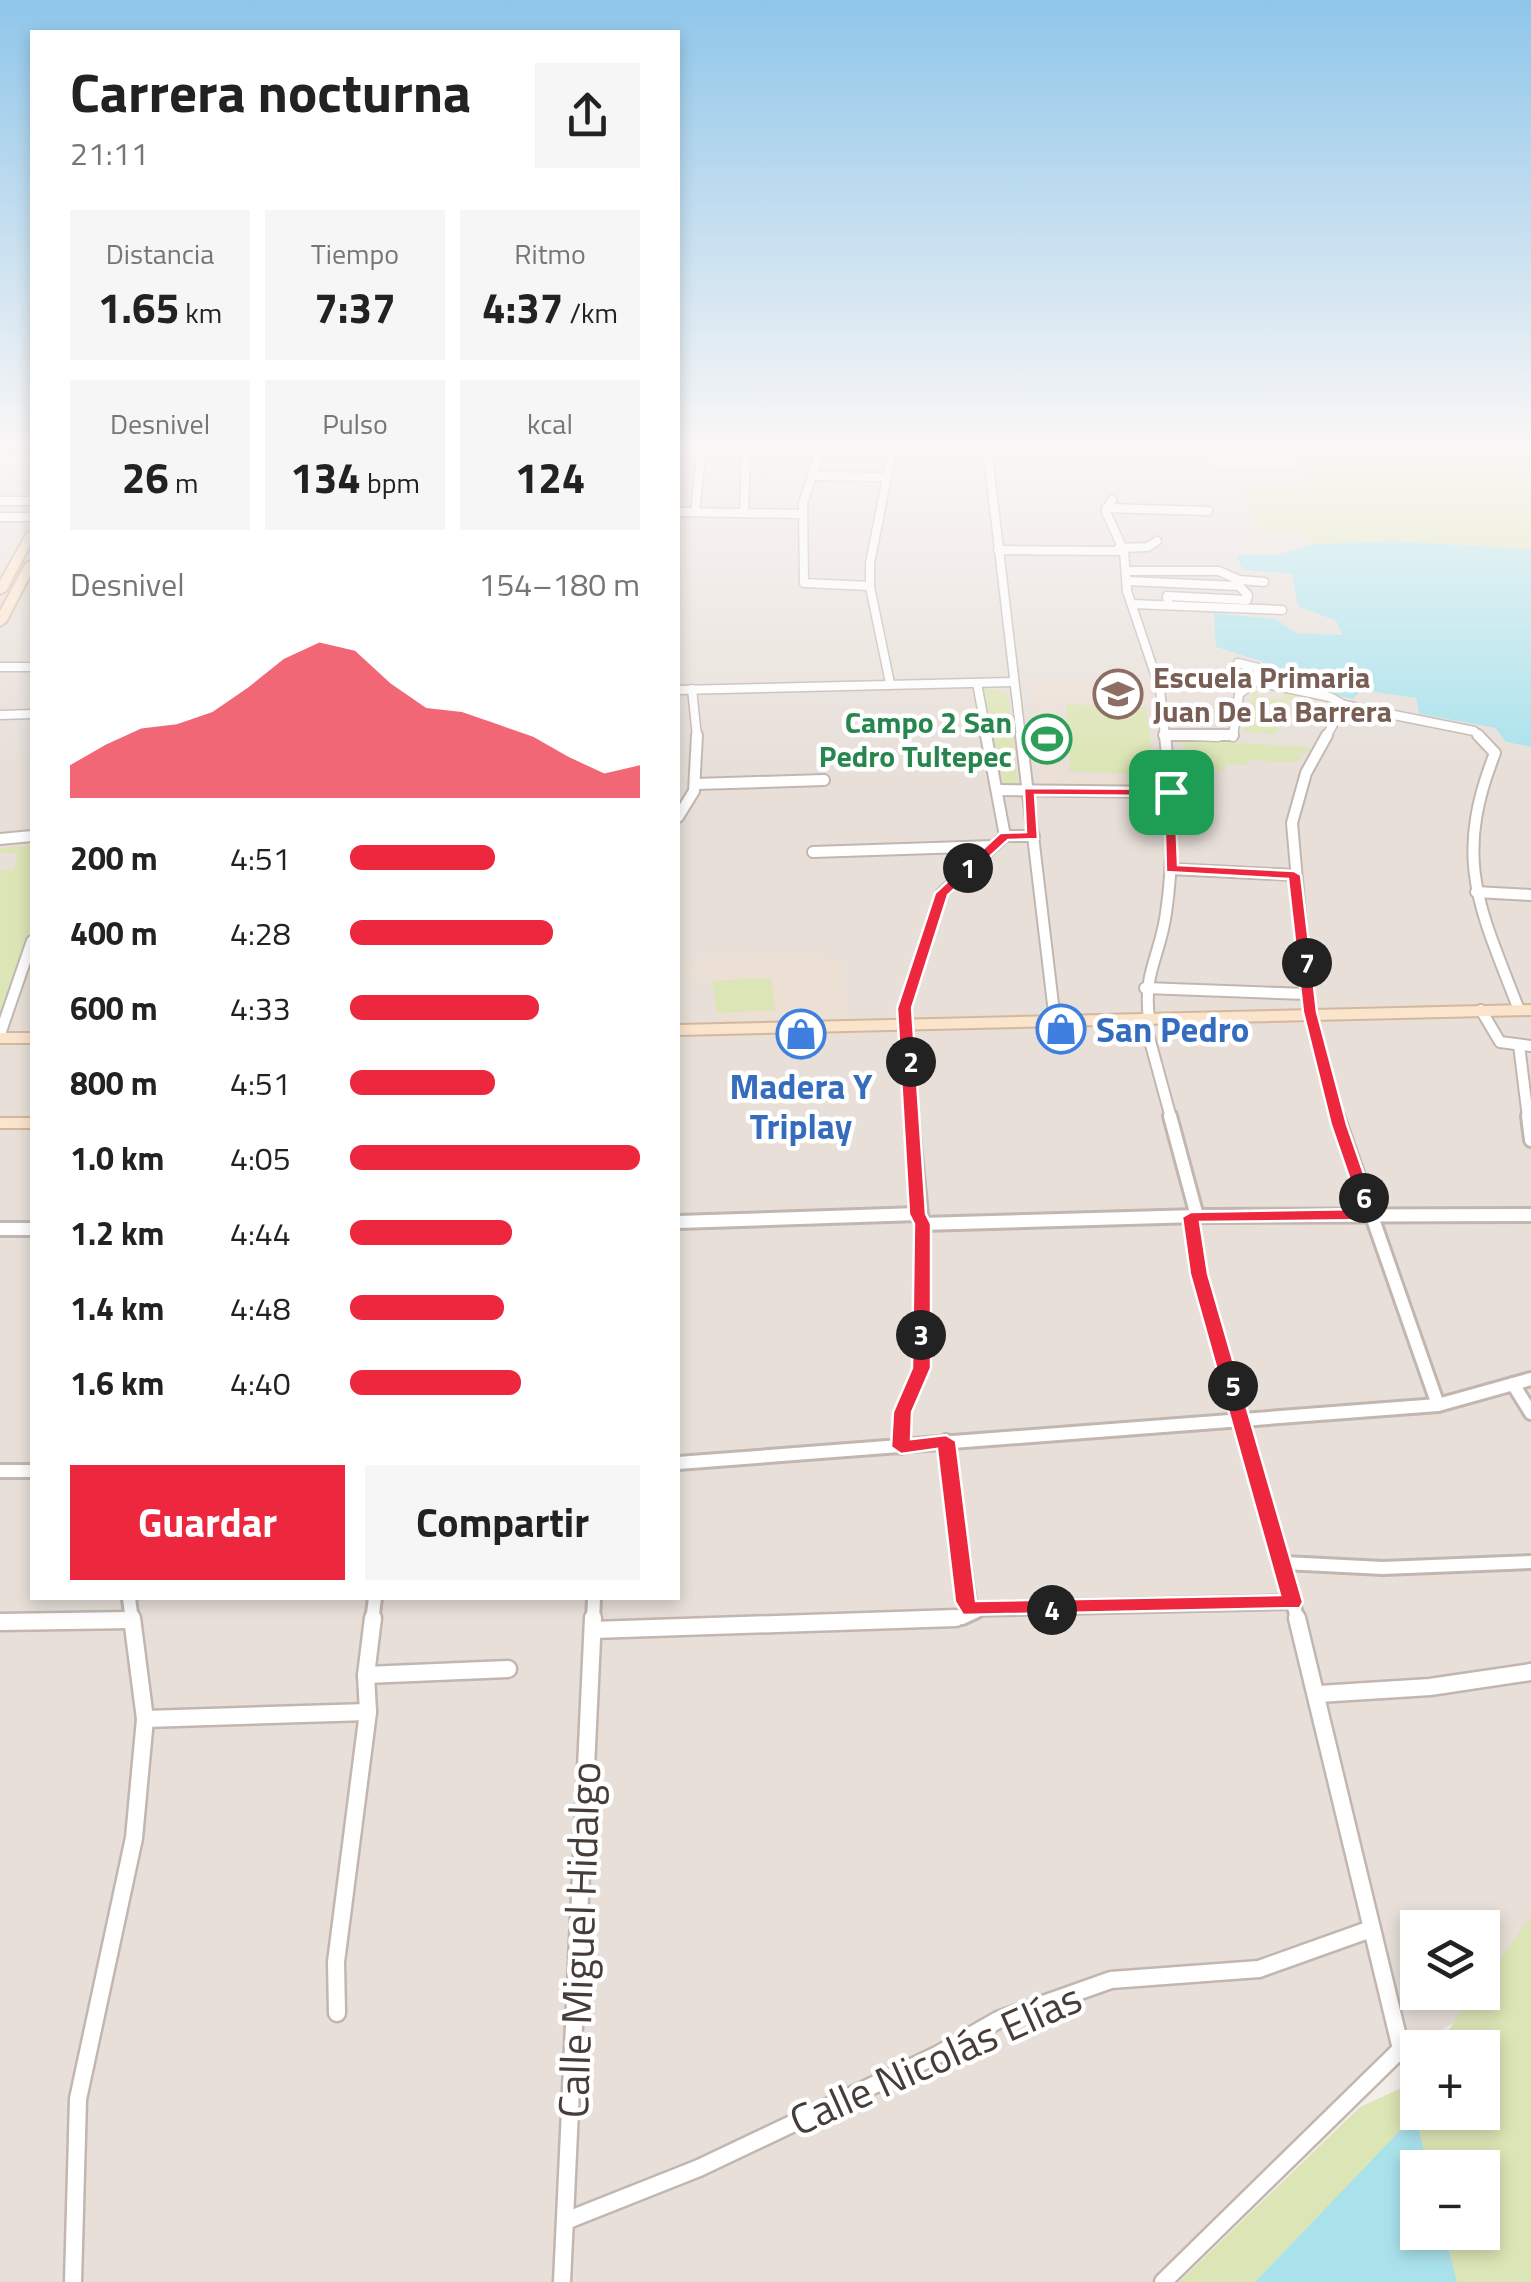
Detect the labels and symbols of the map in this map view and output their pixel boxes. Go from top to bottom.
place label: Escuela Primaria Juan De La Barrera [1153,654,1392,734]
school or university icon: Escuela Primaria Juan De La Barrera [1092,668,1144,720]
place label: Campo 2 San Pedro Tultepec [819,699,1012,779]
sports icon: Campo 2 San Pedro Tultepec [1021,713,1073,765]
pin [1129,750,1214,835]
pin: 1 [943,843,993,893]
pin: 7 [1282,938,1332,988]
place label: San Pedro [1096,1002,1249,1056]
shop icon: San Pedro [1035,1003,1087,1055]
shop icon: Madera Y Triplay [775,1008,827,1060]
pin: 2 [886,1037,936,1087]
place label: Madera Y Triplay [729,1059,873,1153]
pin: 6 [1339,1173,1389,1223]
pin: 3 [896,1310,946,1360]
pin: 5 [1208,1361,1258,1411]
pin: 4 [1027,1585,1077,1635]
street label: Calle Miguel Hidalgo [540,1761,616,2119]
street label: Calle Nicolás Elías [779,1965,1091,2151]

